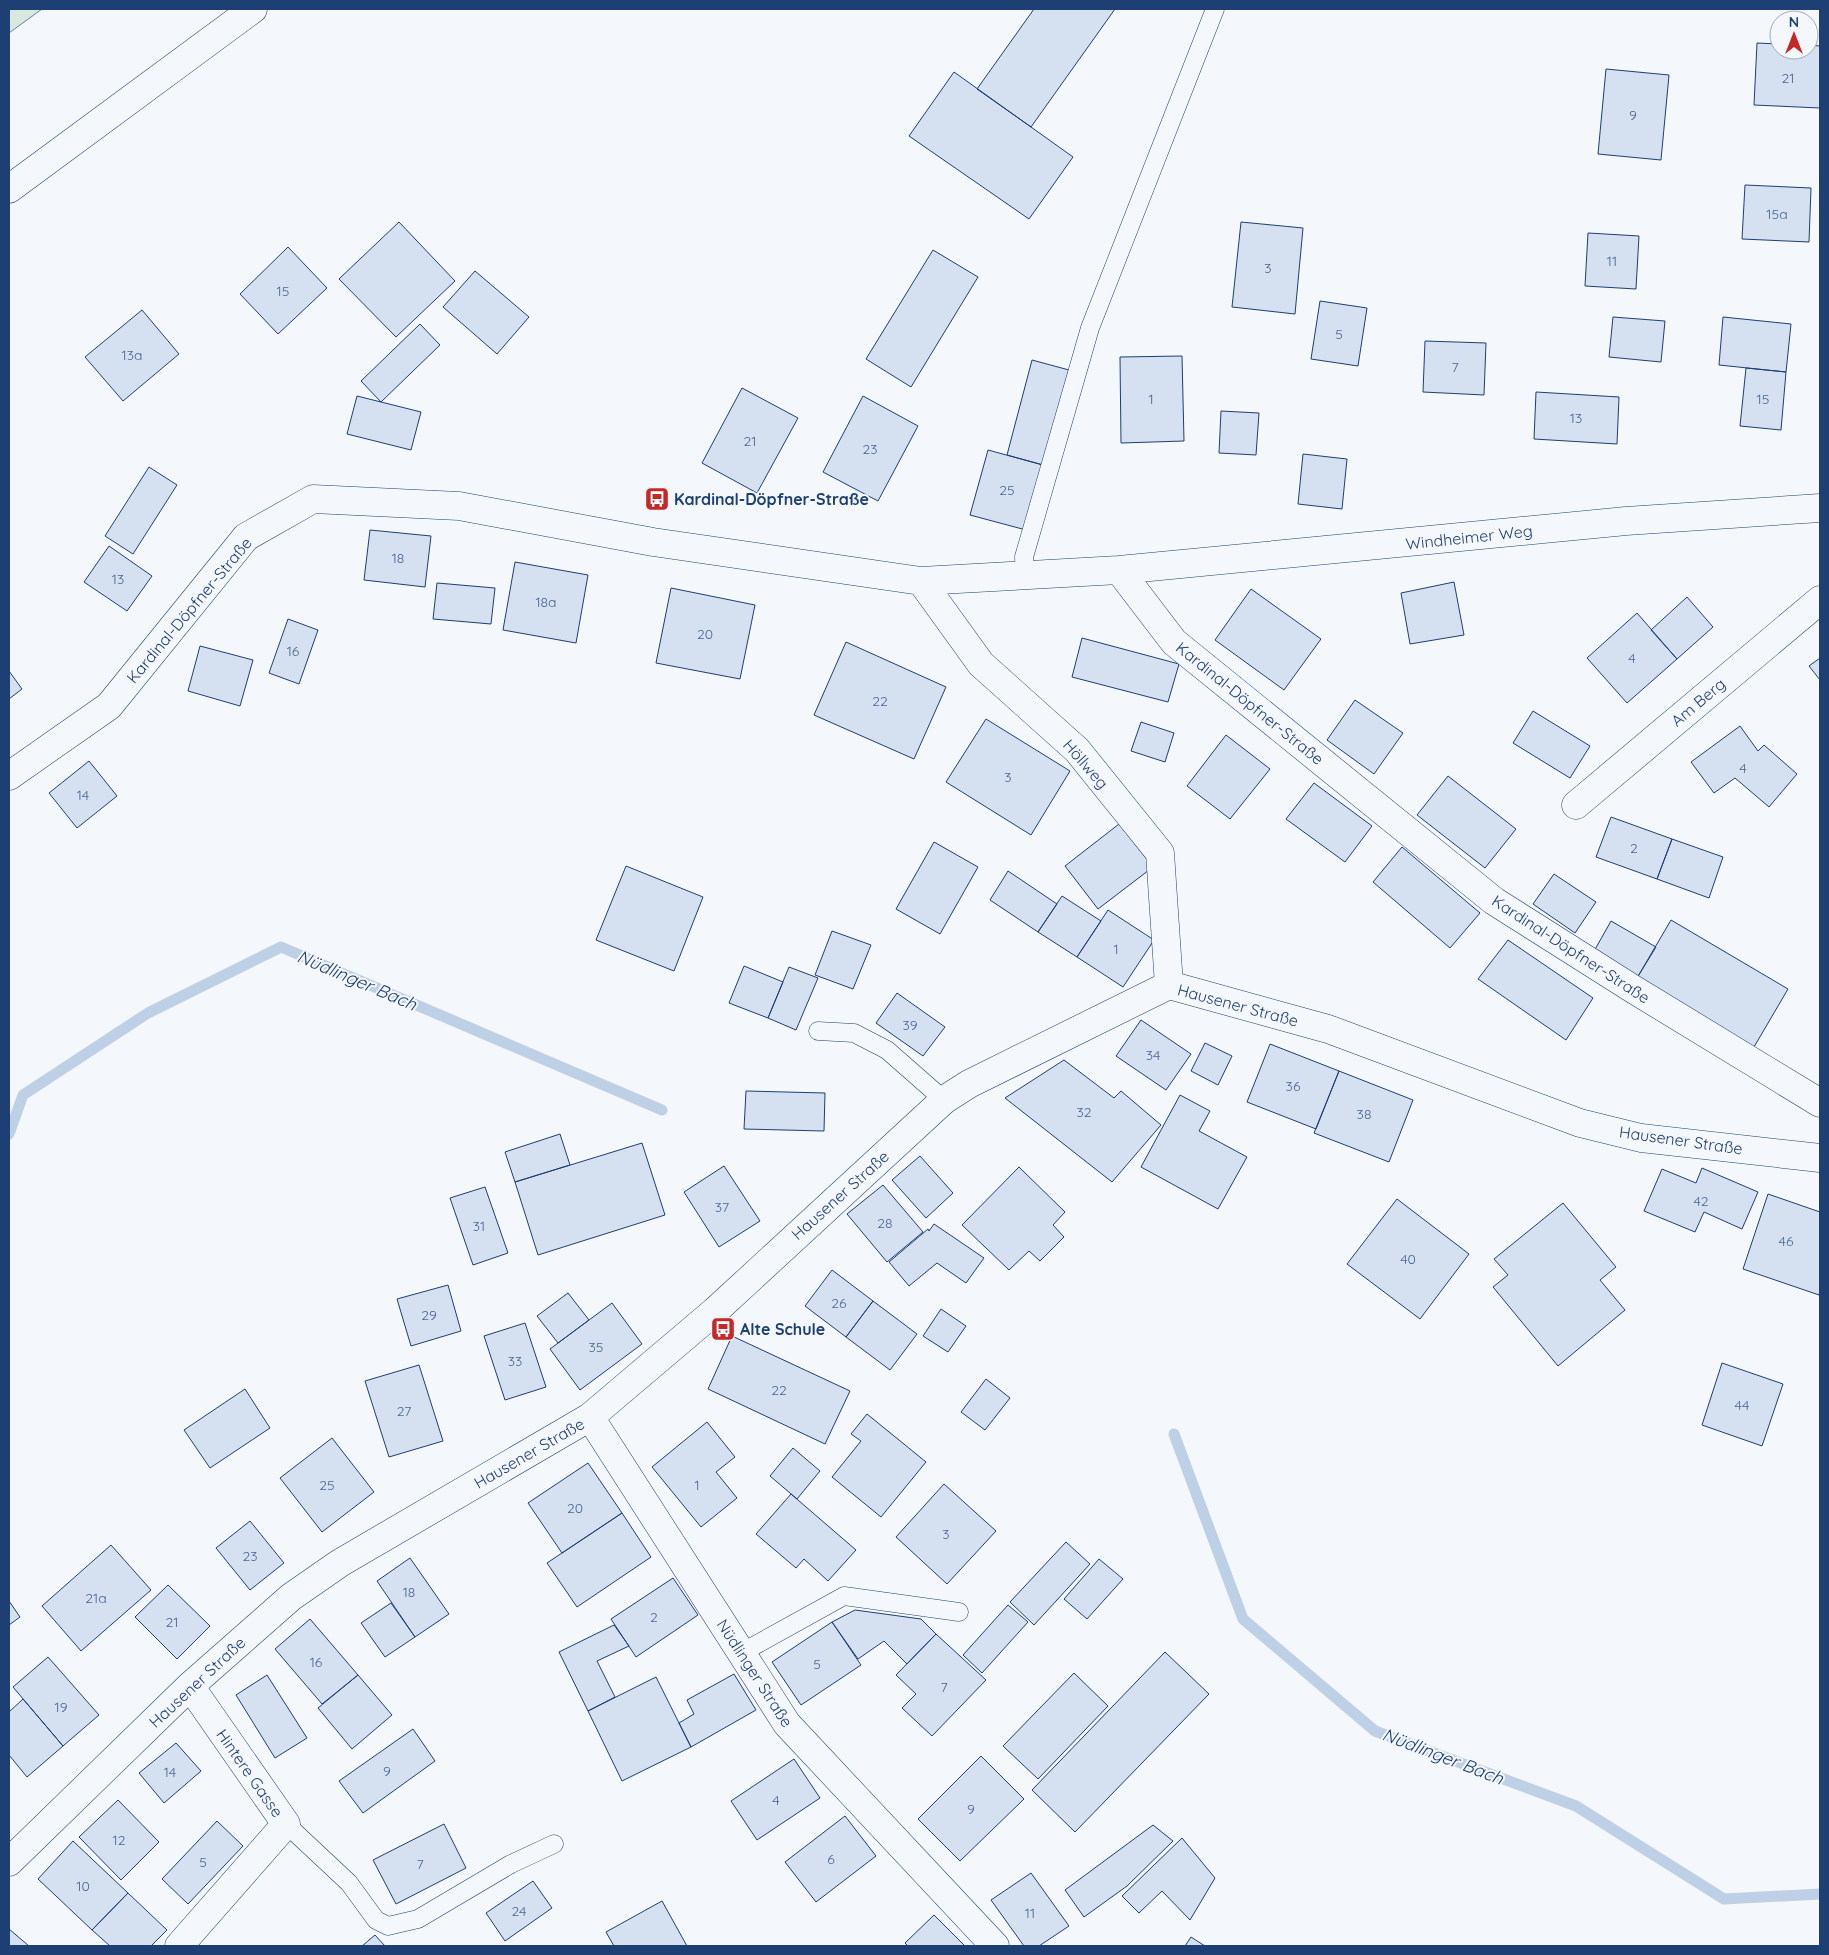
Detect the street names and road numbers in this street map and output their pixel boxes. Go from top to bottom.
street label: Windheimer Weg [1404,520,1534,554]
street label: Kardinal-Döpfner-Straße [122,533,256,687]
street label: Kardinal-Döpfner-Straße [1172,637,1328,769]
street label: Am Berg [1667,674,1729,730]
street label: Höllweg [1059,735,1113,793]
street label: Kardinal-Döpfner-Straße [1488,890,1654,1008]
street label: Hausener Straße [1175,979,1301,1031]
street label: Hausener Straße [1618,1121,1744,1159]
street label: Hausener Straße [787,1146,893,1244]
street label: Hausener Straße [470,1413,588,1493]
street label: Nüdlinger Straße [713,1615,797,1731]
street label: Hausener Straße [145,1632,249,1732]
street label: Hintere Gasse [212,1725,288,1821]

